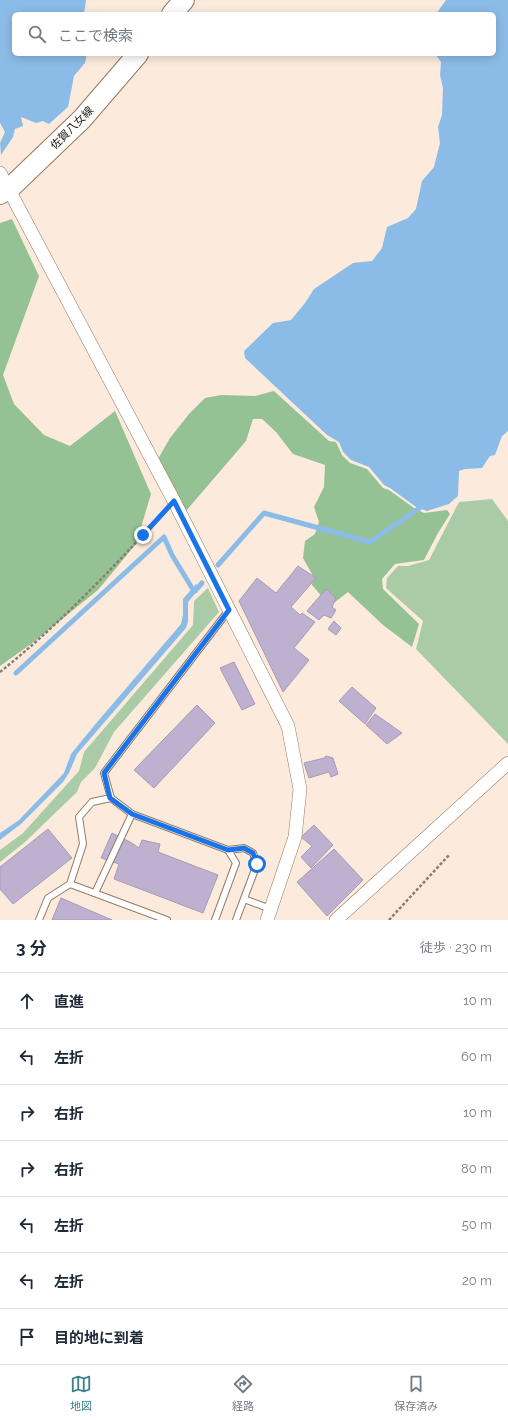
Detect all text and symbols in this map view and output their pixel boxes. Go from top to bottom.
search box [12,12,496,56]
icon: search [26,23,48,45]
text: ここで検索 [58,27,133,45]
street label: 佐賀八女線 [48,104,96,152]
route end [134,526,152,544]
route start [248,855,266,873]
text: 3 分 [16,938,47,958]
text: 徒歩 · 230 m [420,940,492,955]
icon: ahead [16,990,38,1012]
text: 直進 [54,993,84,1011]
text: 10 m [463,993,492,1008]
icon: left [16,1046,38,1068]
text: 左折 [54,1049,84,1067]
text: 60 m [461,1049,492,1064]
icon: right [16,1102,38,1124]
text: 右折 [54,1105,84,1123]
text: 10 m [463,1105,492,1120]
icon: right [16,1158,38,1180]
text: 右折 [54,1161,84,1179]
text: 80 m [461,1161,492,1176]
icon: left [16,1214,38,1236]
text: 左折 [54,1217,84,1235]
text: 50 m [462,1217,492,1232]
icon: left [16,1270,38,1292]
text: 左折 [54,1273,84,1291]
text: 20 m [462,1273,492,1288]
icon: arrive [16,1326,38,1348]
text: 目的地に到着 [54,1329,144,1347]
tab: 地図 [70,1373,92,1413]
tab: 経路 [232,1373,254,1413]
tab: 保存済み [394,1373,438,1413]

